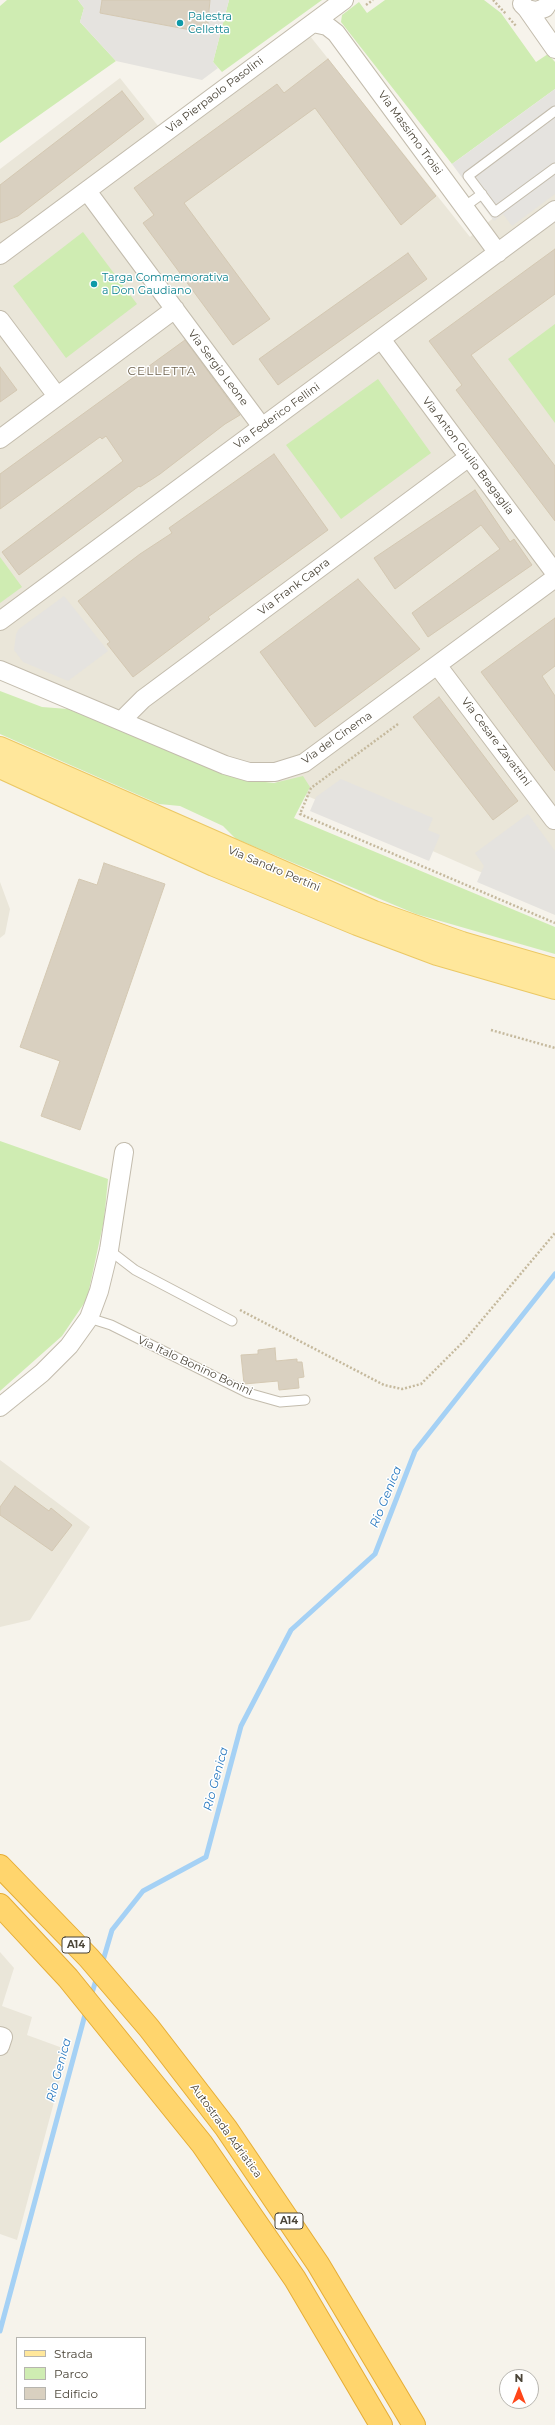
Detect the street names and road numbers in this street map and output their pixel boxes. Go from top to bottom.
street label: Via Pierpaolo Pasolini [164,54,266,136]
street label: Via Massimo Troisi [375,88,445,178]
street label: Via Sergio Leone [185,327,251,409]
street label: Via Federico Fellini [231,380,323,452]
street label: Via Anton Giulio Bragaglia [419,395,517,517]
street label: Via Frank Capra [256,556,332,618]
street label: Via Cesare Zavattini [458,695,534,789]
street label: Via del Cinema [299,709,375,767]
street label: Via Sandro Pertini [226,844,322,894]
street label: Via Italo Bonino Bonini [135,1334,255,1398]
road number: A14 [62,1937,90,1953]
street label: Autostrada Adriatica [188,2082,264,2180]
road number: A14 [275,2213,303,2229]

